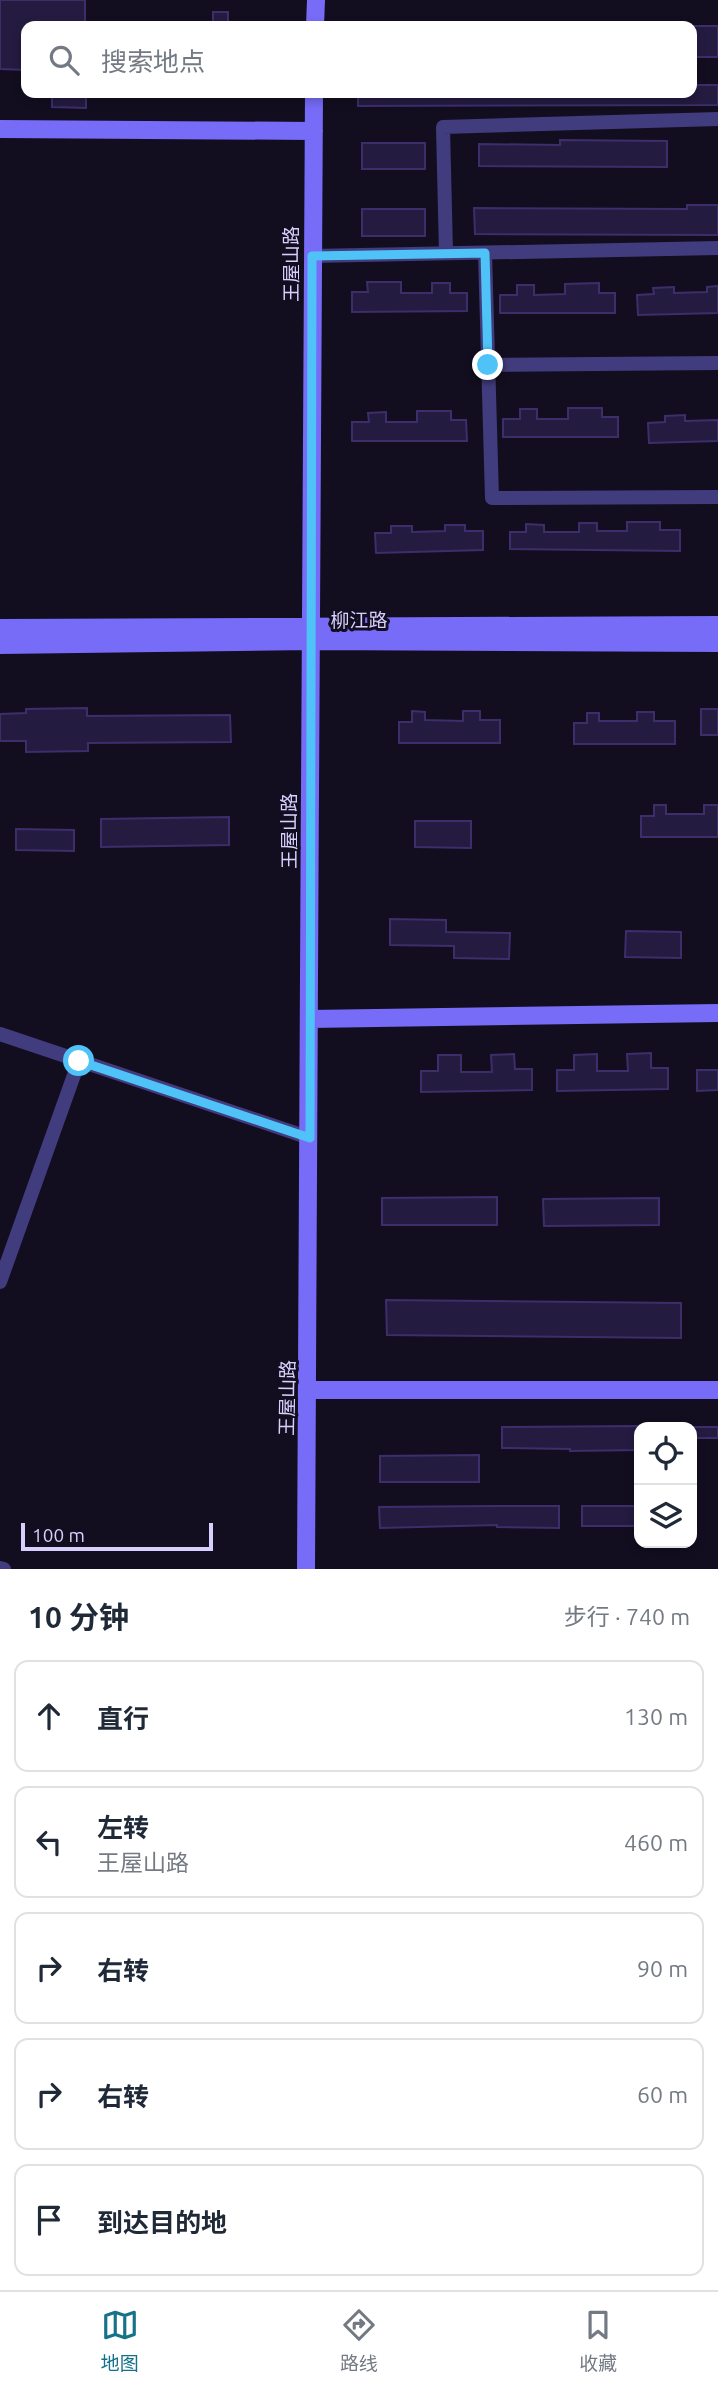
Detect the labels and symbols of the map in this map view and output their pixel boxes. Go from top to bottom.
street label: 王屋山路 [280,226,302,302]
route end [472,349,503,380]
street label: 柳江路 [330,609,388,631]
street label: 王屋山路 [278,793,300,869]
route start [63,1045,94,1076]
street label: 王屋山路 [275,1360,299,1436]
scale bar [21,1520,214,1552]

